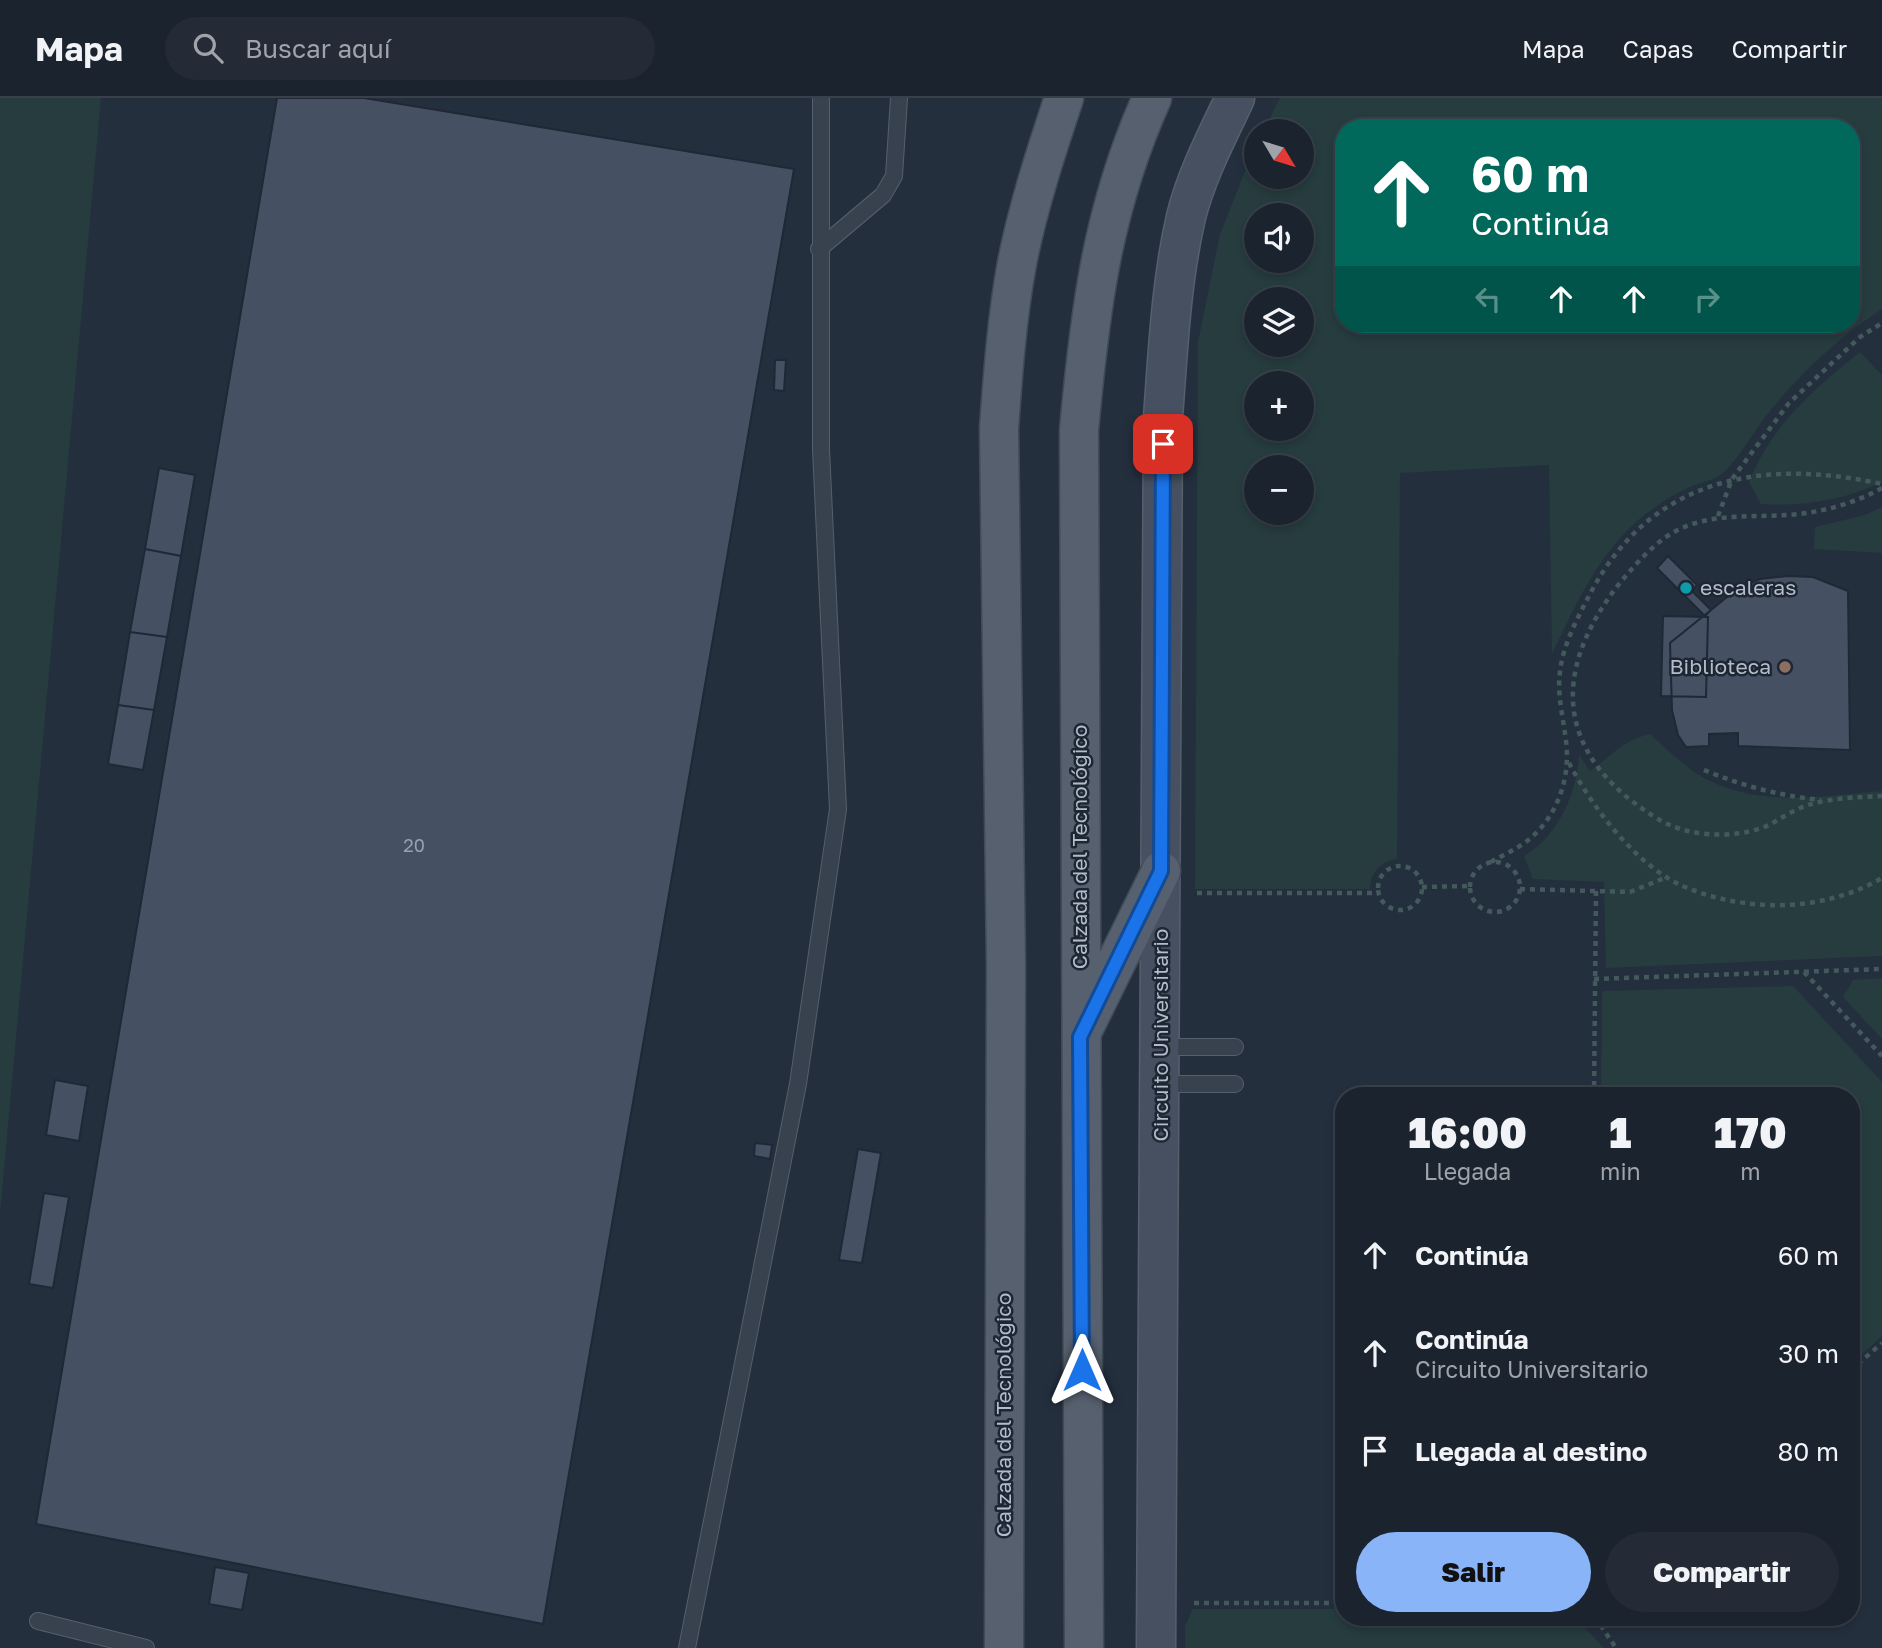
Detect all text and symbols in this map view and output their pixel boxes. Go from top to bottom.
search box [165,17,655,80]
text: Mapa [35,29,123,68]
icon: search [189,29,227,67]
text: Buscar aquí [245,33,391,64]
text: Mapa [1522,34,1585,63]
text: Capas [1623,34,1693,63]
text: Compartir [1731,34,1847,63]
north arrow [1244,119,1314,189]
map controls [1244,119,1314,525]
text: 60 m [1471,144,1589,203]
icon: ahead [1356,147,1447,238]
button: sound [1244,203,1314,273]
text: Continúa [1471,204,1610,242]
icon: left [1469,280,1507,318]
icon: ahead [1542,280,1580,318]
icon: ahead [1615,280,1653,318]
icon: right [1688,280,1726,318]
button: layers [1244,287,1314,357]
button: + [1244,371,1314,441]
pin [1133,414,1193,474]
icon: arrive [1144,425,1182,463]
button: − [1244,455,1314,525]
place label: escaleras [1700,574,1796,600]
marker: escaleras [1678,580,1694,596]
place label: Biblioteca [1670,653,1771,679]
marker: Biblioteca [1777,659,1793,675]
street label: Calzada del Tecnológico [1066,725,1092,969]
house number: 20 [403,834,425,856]
street label: Circuito Universitario [1147,929,1173,1141]
text: 16:00 [1408,1107,1527,1157]
text: 1 [1609,1107,1632,1157]
text: 170 [1714,1107,1787,1157]
text: Llegada [1424,1157,1511,1185]
text: min [1600,1157,1641,1185]
text: m [1740,1157,1761,1185]
icon: ahead [1356,1236,1394,1274]
text: Continúa [1415,1240,1529,1271]
text: 60 m [1778,1240,1839,1271]
street label: Calzada del Tecnológico [990,1293,1016,1537]
text: Continúa [1415,1324,1529,1355]
position arrow [1045,1333,1119,1407]
icon: ahead [1356,1334,1394,1372]
text: 30 m [1778,1338,1839,1369]
text: Circuito Universitario [1415,1355,1648,1383]
icon: arrive [1356,1432,1394,1470]
text: Llegada al destino [1415,1436,1647,1467]
text: 80 m [1778,1436,1839,1467]
button: Salir [1356,1532,1591,1612]
button: Compartir [1605,1532,1839,1612]

